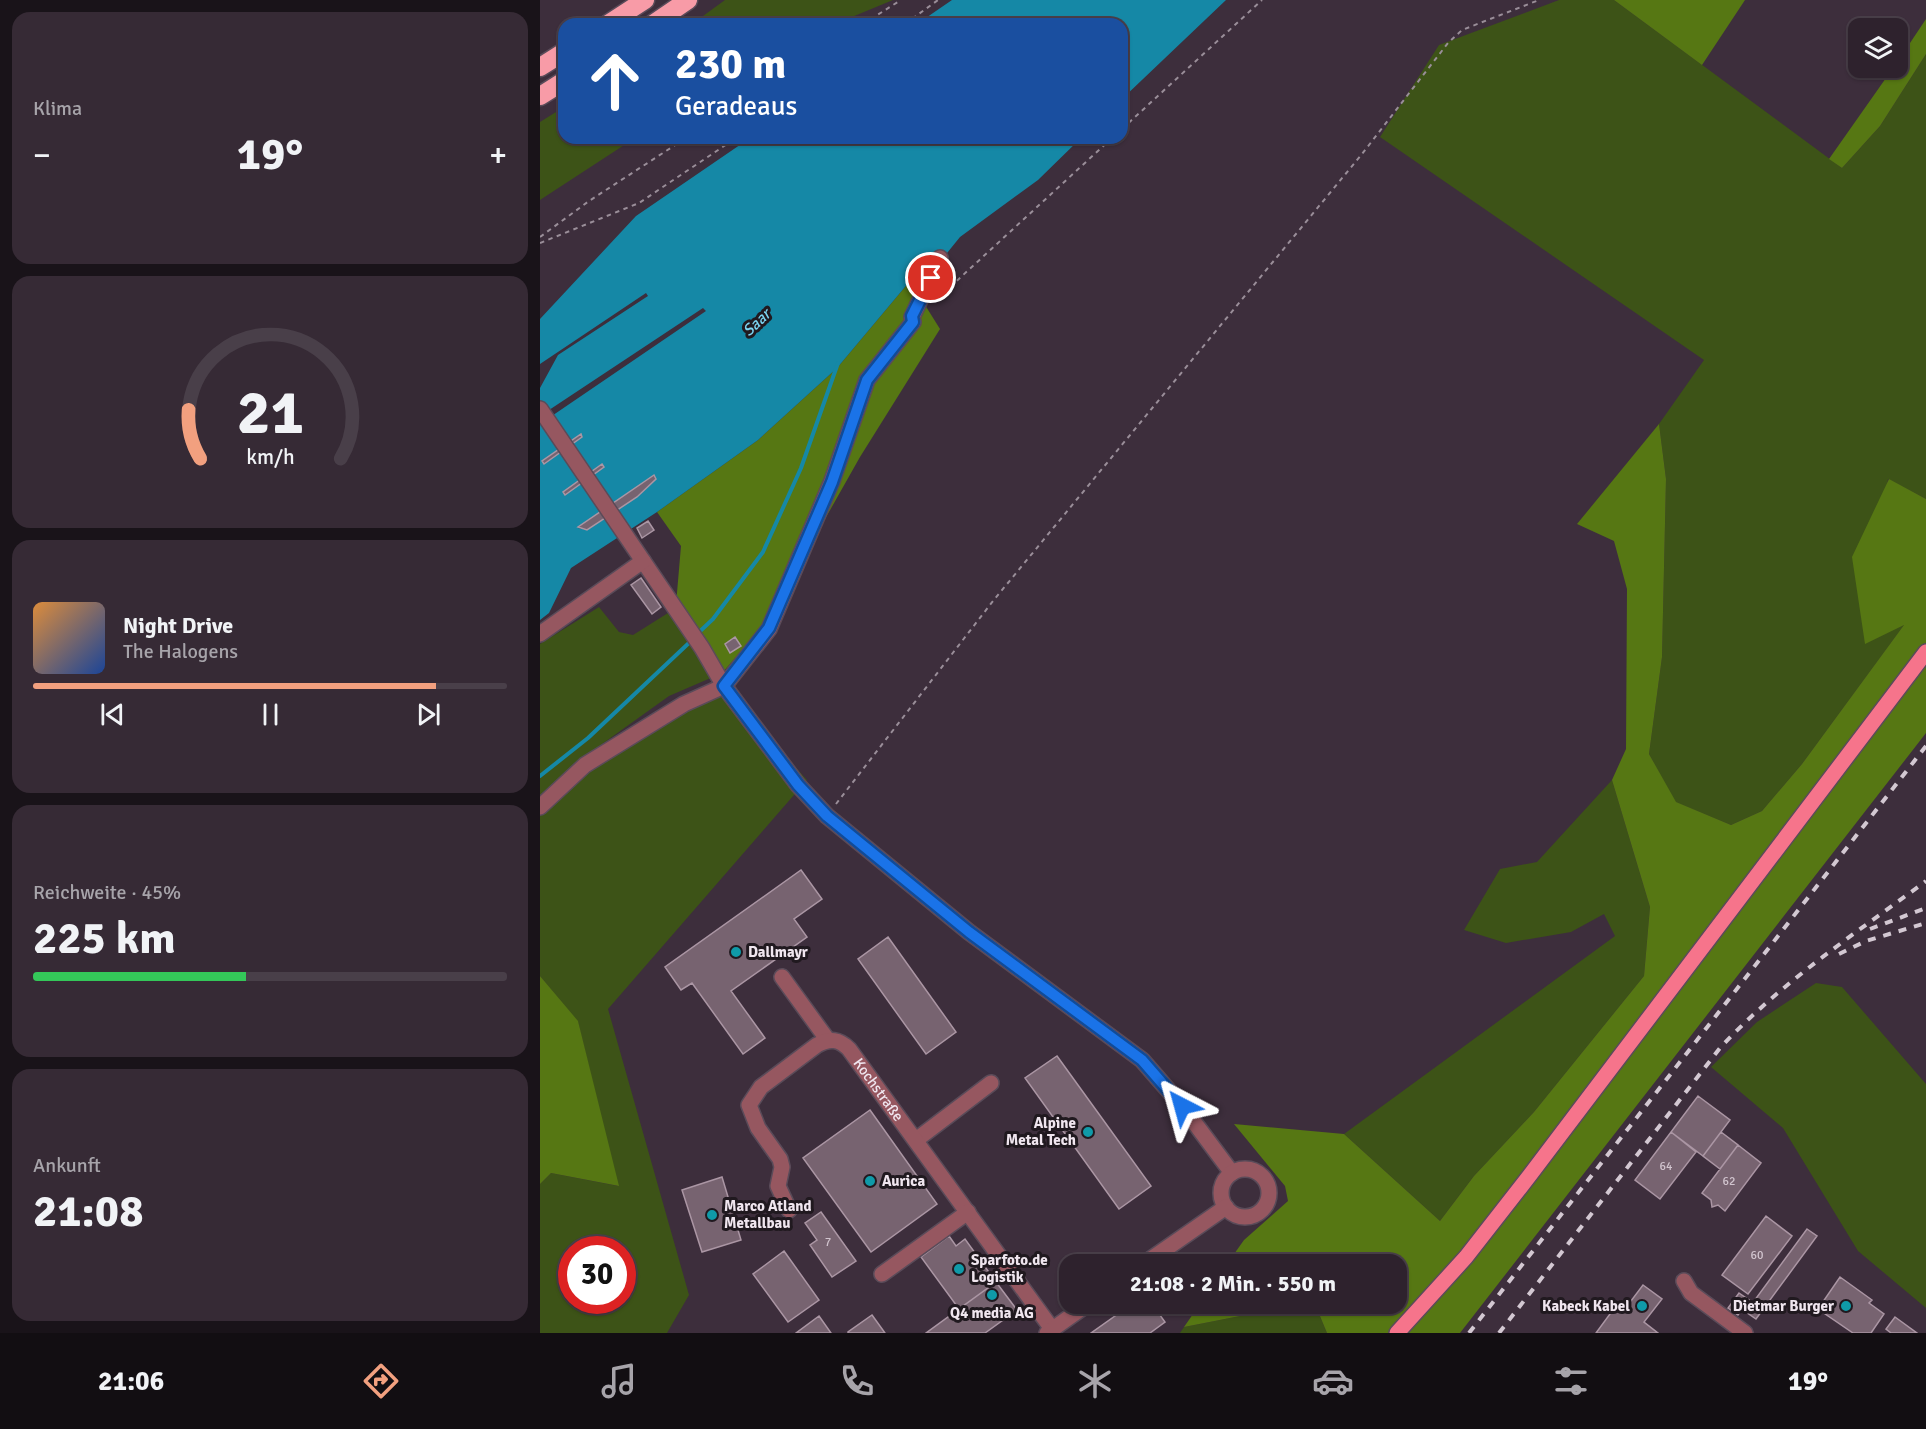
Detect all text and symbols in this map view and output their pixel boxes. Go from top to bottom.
map controls [1848,18,1908,78]
button: layers [1848,18,1908,78]
text: 230 m [675,39,786,90]
icon: ahead [576,42,654,120]
text: Geradeaus [675,90,797,123]
text: Klima [33,96,82,121]
text: 19° [237,127,303,182]
text: − [33,135,51,176]
text: + [489,135,507,176]
pin [905,252,956,303]
icon: arrive [914,261,947,294]
water label: Saar [739,303,776,341]
text: 21 [236,374,304,451]
text: km/h [246,445,294,471]
text: Night Drive [123,612,233,639]
text: The Halogens [123,639,238,664]
icon: previous [96,698,129,731]
icon: pause [254,698,287,731]
icon: next [412,698,445,731]
text: Reichweite · 45% [33,880,181,905]
text: 225 km [33,911,176,966]
place label: Dallmayr [748,943,808,961]
marker: Dallmayr [729,945,743,959]
street label: Kochstraße [850,1055,907,1125]
position arrow [1150,1074,1214,1138]
place label: Alpine Metal Tech [1006,1114,1076,1149]
marker: Alpine Metal Tech [1081,1125,1095,1139]
text: Ankunft [33,1153,101,1178]
house number: 64 [1660,1159,1673,1174]
place label: Aurica [882,1172,925,1190]
marker: Aurica [863,1174,877,1188]
house number: 62 [1723,1174,1735,1189]
text: 21:08 [33,1184,143,1239]
place label: Marco Atland Metallbau [724,1197,812,1232]
marker: Marco Atland Metallbau [705,1208,719,1222]
house number: 7 [825,1235,831,1250]
speed limit sign: 30 [558,1236,636,1314]
house number: 60 [1751,1248,1763,1263]
place label: Sparfoto.de Logistik [971,1251,1048,1286]
marker: Sparfoto.de Logistik [952,1262,966,1276]
text: 21:08 · 2 Min. · 550 m [1130,1270,1336,1297]
marker: Q4 media AG [985,1288,999,1302]
place label: Kabeck Kabel [1542,1297,1630,1315]
place label: Dietmar Burger [1733,1297,1834,1315]
marker: Kabeck Kabel [1635,1299,1649,1313]
marker: Dietmar Burger [1839,1299,1853,1313]
place label: Q4 media AG [950,1304,1034,1322]
icon: directions [360,1360,402,1402]
icon: music [598,1360,640,1402]
icon: phone [836,1360,878,1402]
icon: climate [1074,1360,1116,1402]
icon: car [1312,1360,1354,1402]
icon: filters [1550,1360,1592,1402]
text: 21:06 [98,1365,164,1398]
text: 19° [1788,1365,1828,1398]

